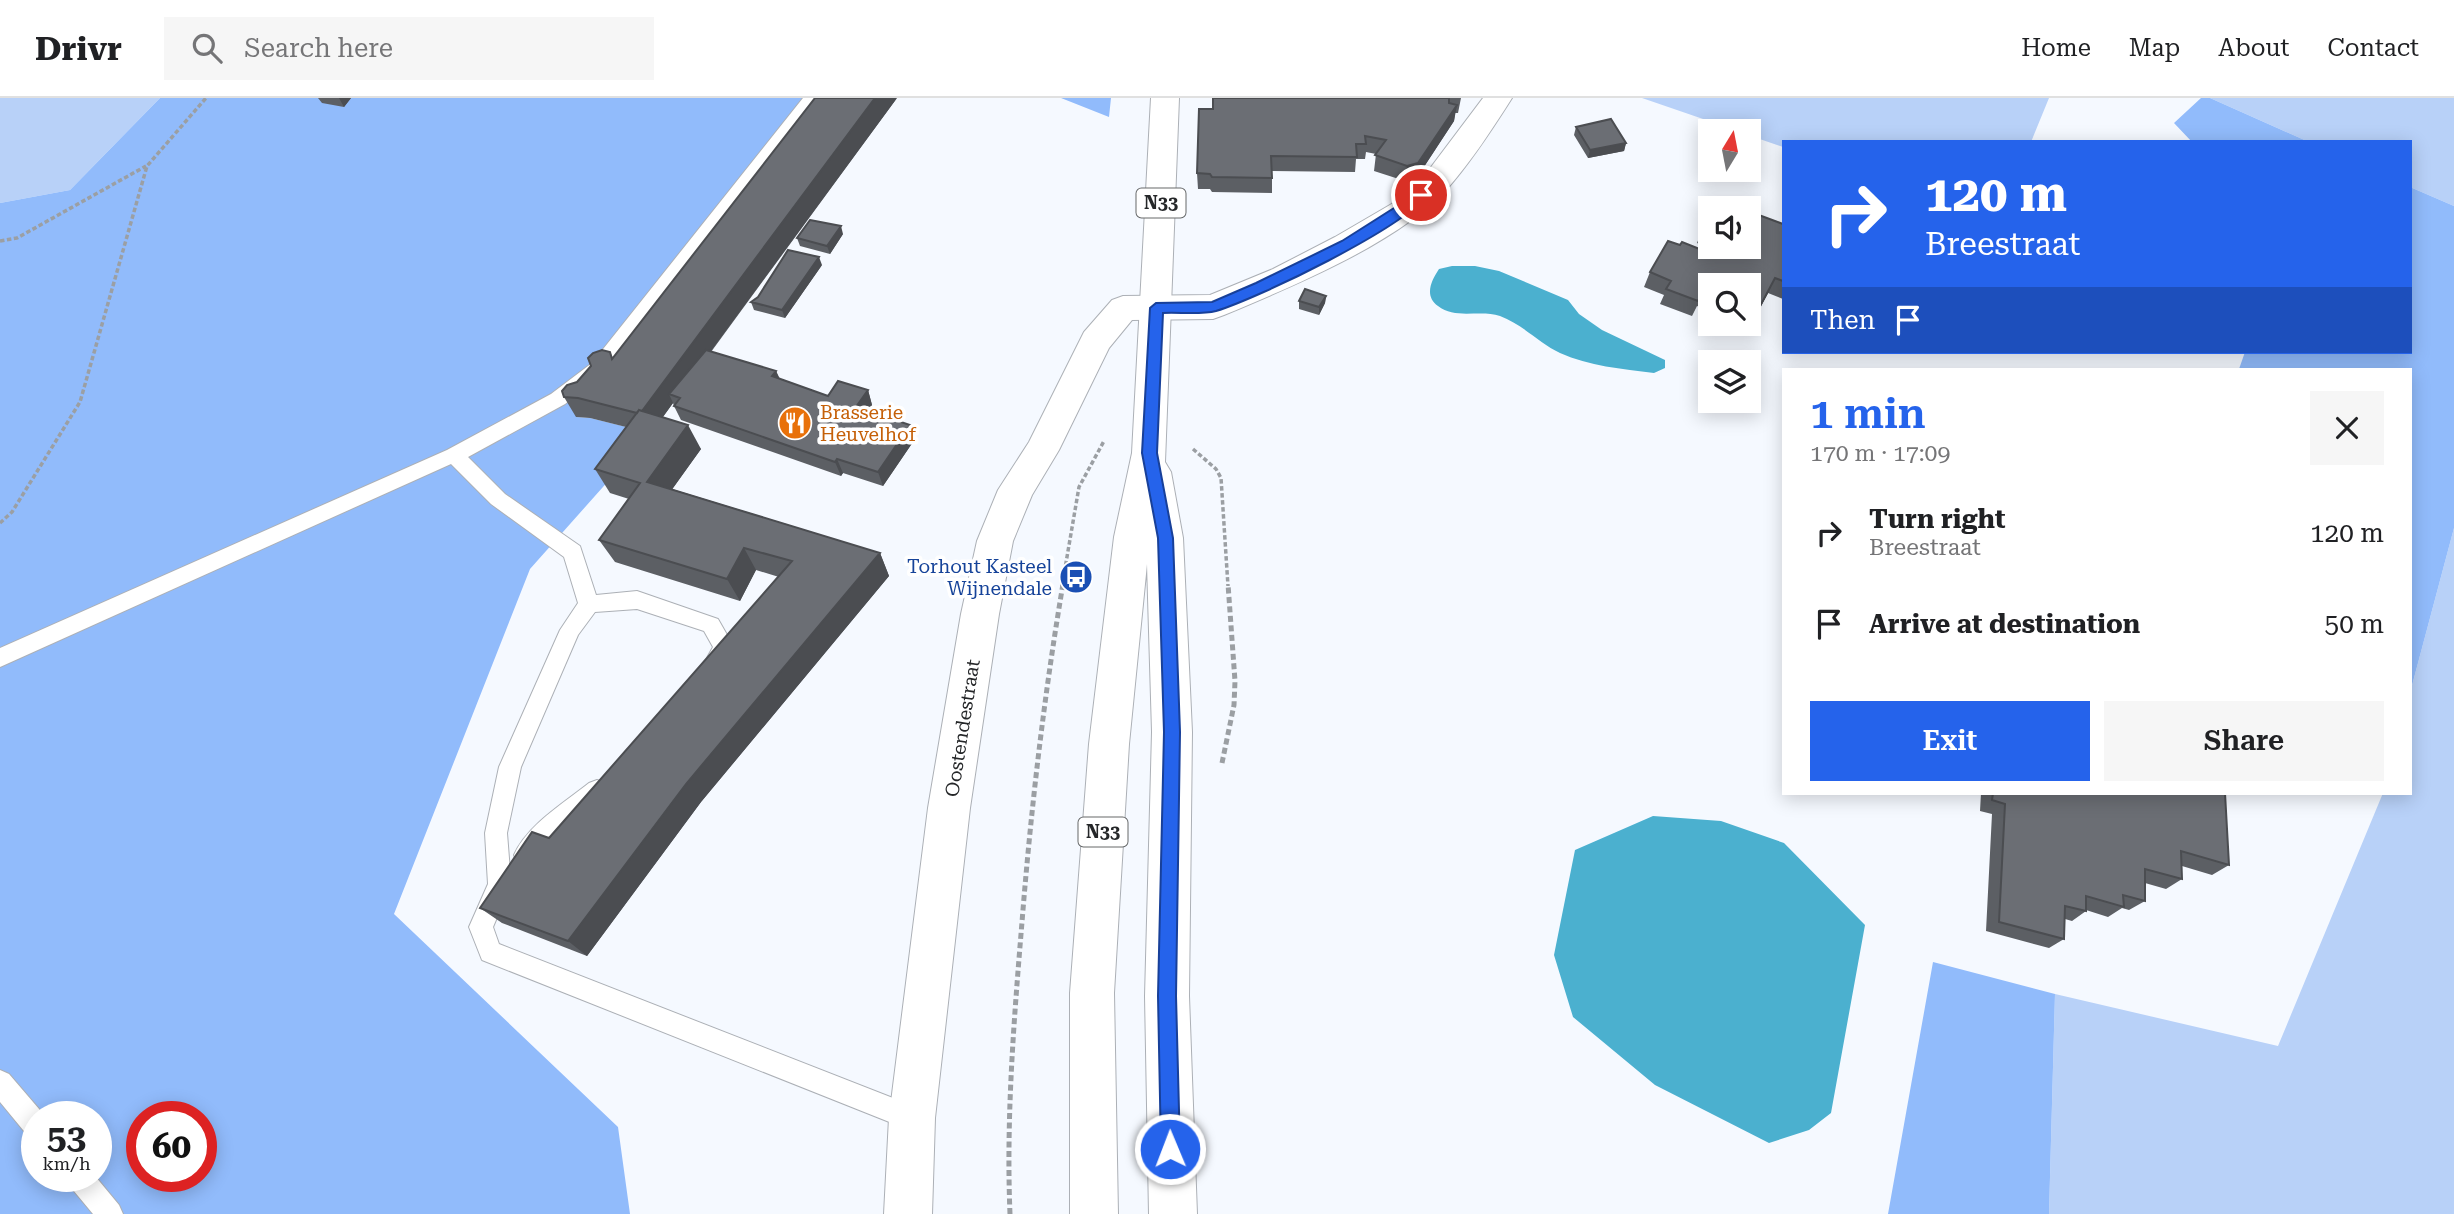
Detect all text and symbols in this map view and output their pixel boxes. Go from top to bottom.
search box [164,17,654,80]
text: Drivr [35,29,122,68]
icon: search [188,29,226,67]
text: Search here [244,33,393,63]
text: Home [2021,34,2091,62]
text: Map [2129,34,2180,62]
text: About [2218,34,2289,62]
text: Contact [2327,34,2419,62]
north arrow [1698,119,1760,182]
map controls [1698,119,1761,413]
pin [1391,165,1451,225]
text: 120 m [1925,166,2067,223]
icon: right [1810,168,1901,259]
icon: arrive [1402,176,1440,214]
road number: N33 [1136,188,1186,218]
button: sound [1698,196,1761,259]
text: Breestraat [1925,225,2081,263]
button: search [1698,273,1761,336]
icon: arrive [1889,301,1927,339]
text: Then [1810,305,1875,335]
button: layers [1698,350,1761,413]
text: 1 min [1810,389,1926,438]
button: close [2310,391,2384,465]
place label: Brasserie Heuvelhof [820,401,916,446]
restaurant icon: Brasserie Heuvelhof [776,404,814,442]
text: 170 m · 17:09 [1810,440,1950,467]
text: Turn right [1869,504,2005,534]
icon: right [1810,514,1848,552]
text: 120 m [2310,518,2384,548]
text: Breestraat [1869,534,1981,561]
place label: Torhout Kasteel Wijnendale [907,555,1052,600]
bus stop icon: Torhout Kasteel Wijnendale [1057,558,1095,596]
icon: arrive [1810,605,1848,643]
text: Arrive at destination [1869,609,2140,639]
text: 50 m [2325,609,2384,639]
street label: Oostendestraat [940,658,985,799]
button: Exit [1810,701,2090,781]
button: Share [2104,701,2384,781]
road number: N33 [1078,818,1128,846]
speed limit sign: 60 [126,1101,217,1192]
position arrow [1133,1112,1207,1186]
text: 53 [47,1117,86,1158]
text: km/h [42,1153,91,1174]

